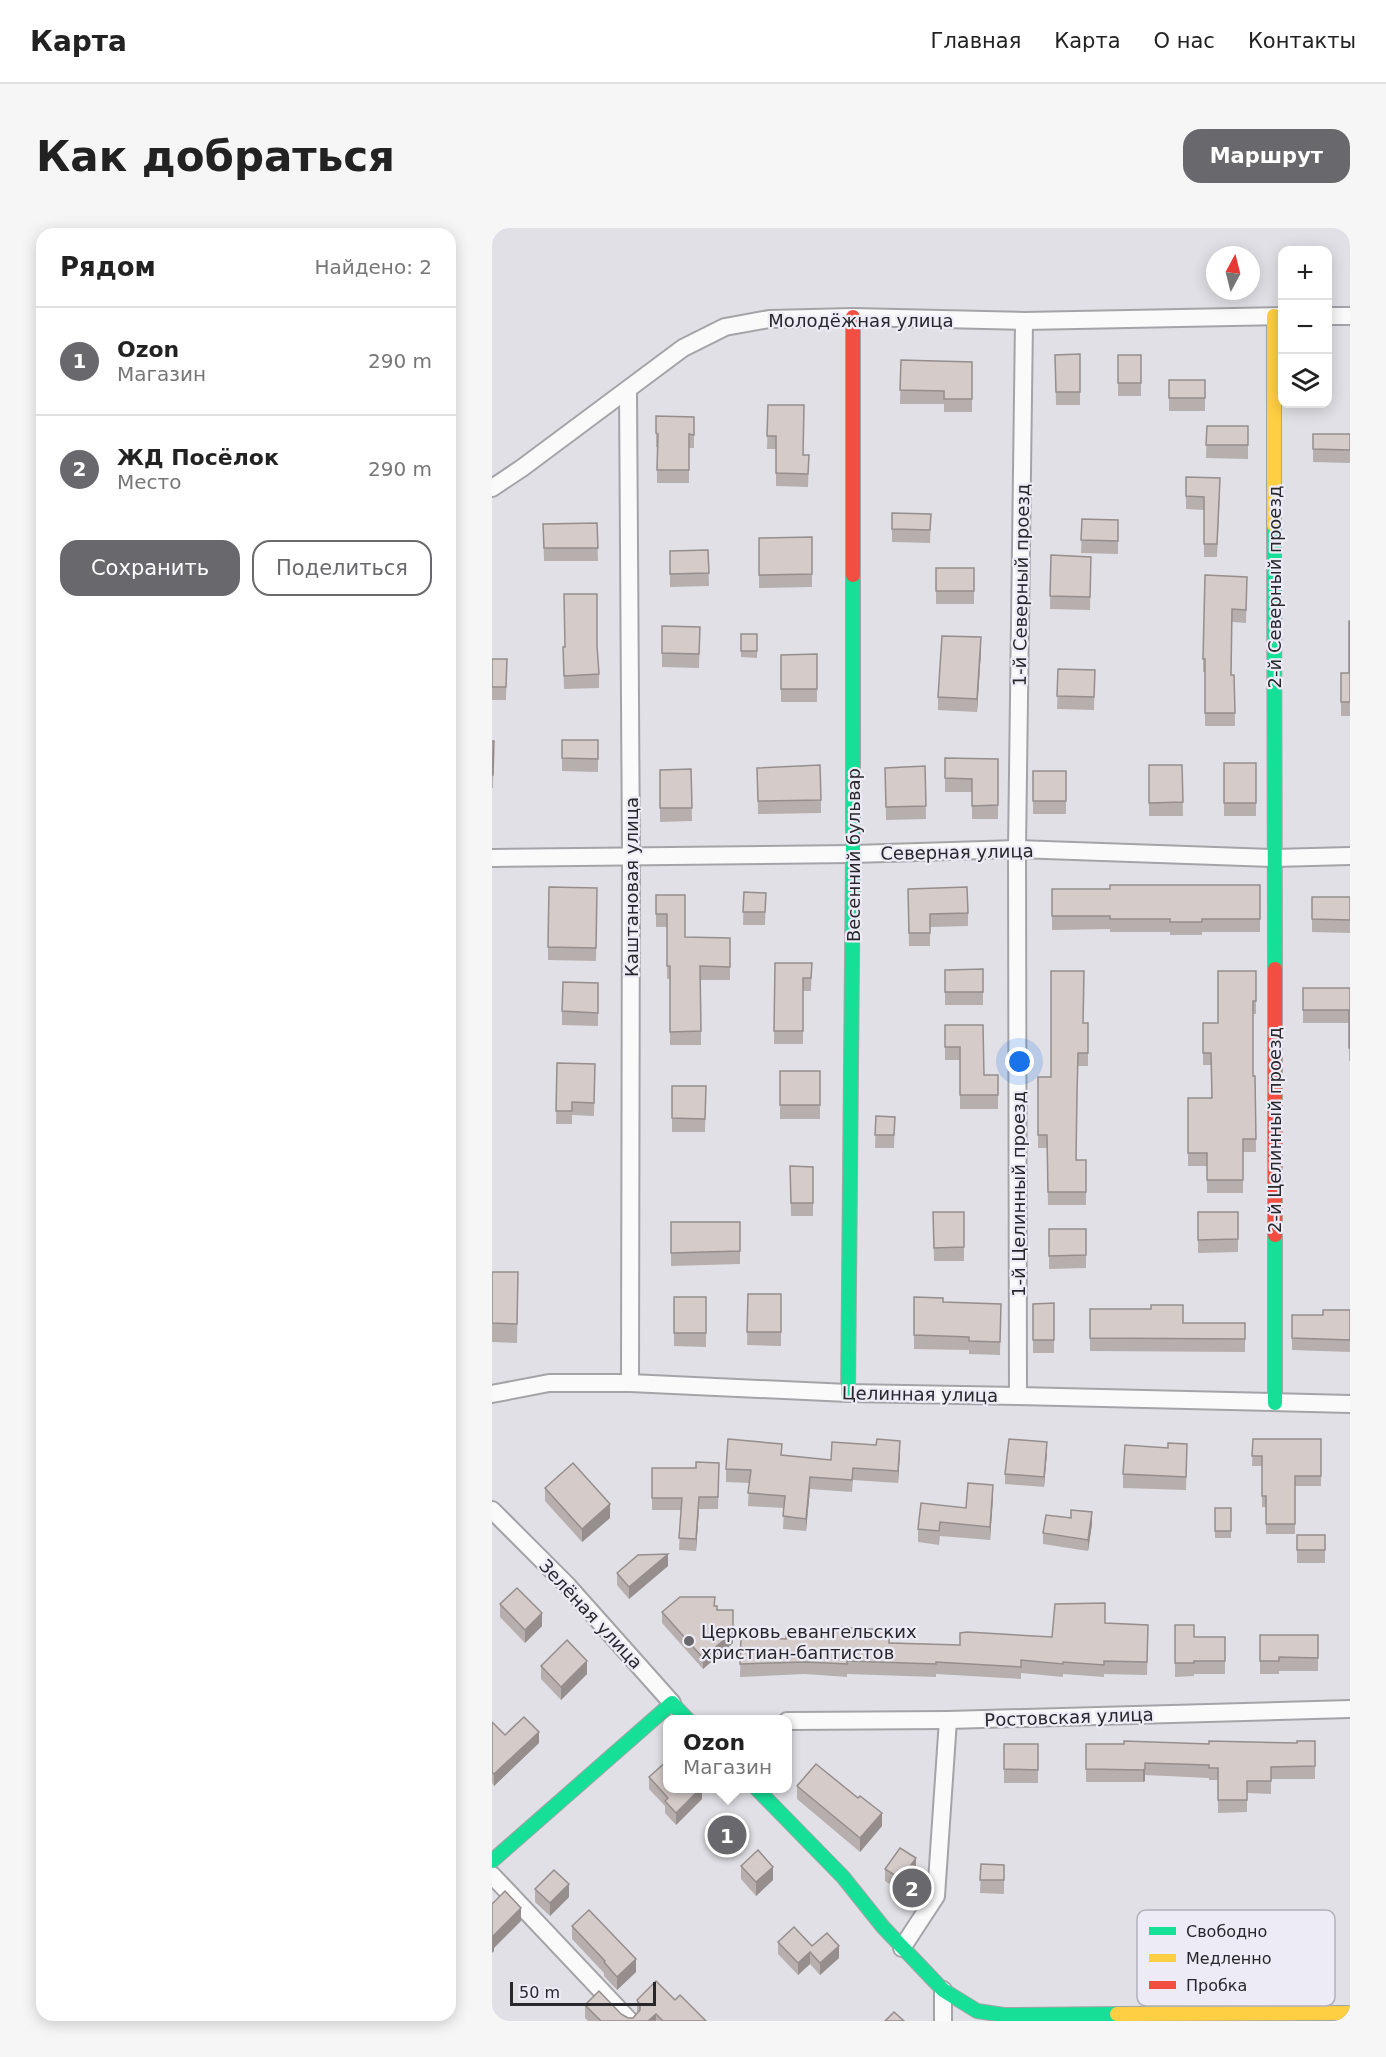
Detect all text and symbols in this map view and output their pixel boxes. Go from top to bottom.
text: Карта [30,25,127,58]
text: Главная [931,29,1021,53]
text: Карта [1054,29,1121,53]
text: О нас [1154,29,1215,53]
text: Контакты [1248,29,1356,53]
button: Маршрут [1183,129,1350,183]
text: Как добраться [36,132,395,181]
north arrow [1206,246,1260,300]
map controls [1278,246,1332,408]
button: + [1278,246,1332,300]
text: Рядом [60,252,156,282]
text: Найдено: 2 [314,255,432,279]
button: − [1278,300,1332,354]
street label: Молодёжная улица [768,310,954,331]
text: Ozon [117,337,179,362]
text: 1 [73,349,86,373]
text: 290 m [368,349,432,373]
button: layers [1278,354,1332,408]
text: Магазин [117,362,206,386]
text: ЖД Посёлок [117,445,279,470]
text: 2 [73,457,86,481]
text: 290 m [368,457,432,481]
text: Место [117,470,181,494]
street label: 1-й Северный проезд [1009,483,1033,687]
street label: 2-й Северный проезд [1264,486,1285,688]
button: Сохранить [60,540,240,596]
button: Поделиться [252,540,432,596]
street label: Весенний бульвар [843,768,864,942]
street label: Каштановая улица [621,797,642,977]
street label: Северная улица [880,840,1034,864]
street label: 2-й Целинный проезд [1264,1027,1285,1233]
your location [1005,1047,1034,1076]
street label: 1-й Целинный проезд [1008,1091,1029,1297]
street label: Целинная улица [842,1382,998,1406]
street label: Зелёная улица [535,1555,647,1673]
place label: Церковь евангельских христиан-баптистов [701,1621,917,1663]
marker: Церковь евангельских христиан-баптистов [682,1634,696,1648]
street label: Ростовская улица [984,1704,1154,1730]
popup [663,1715,792,1793]
text: Ozon [683,1730,745,1755]
text: Магазин [683,1755,772,1779]
pin: 1 [708,1812,746,1858]
pin: 2 [892,1866,932,1910]
legend [1137,1910,1335,2006]
text: Свободно [1186,1922,1267,1941]
text: Медленно [1186,1949,1272,1968]
text: Пробка [1186,1976,1247,1995]
scale bar [510,1979,656,2006]
text: 50 m [519,1983,560,2002]

